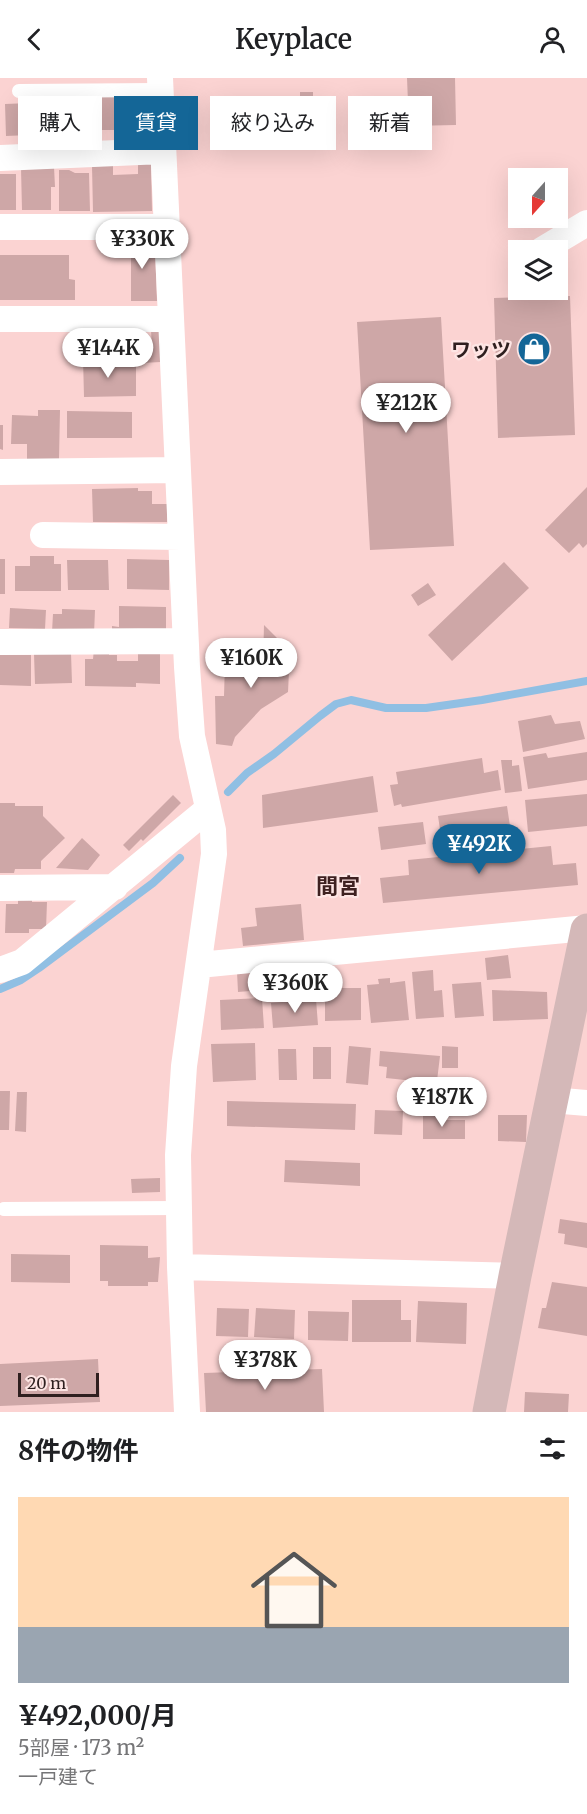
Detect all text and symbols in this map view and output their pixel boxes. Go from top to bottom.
text: Keyplace [235,22,352,56]
icon: back [18,23,51,56]
icon: person [536,23,569,56]
chip: 購入 [18,96,102,150]
chip: 賃貸 [114,96,198,150]
chip: 絞り込み [210,96,336,150]
chip: 新着 [348,96,432,150]
north arrow [508,168,568,228]
map controls [508,168,568,300]
pin: ¥330K [100,219,184,270]
text: ¥330K [110,226,174,251]
button: layers [508,240,568,300]
pin: ¥144K [66,328,150,379]
shop icon: ワッツ [516,331,552,367]
text: ¥144K [76,335,140,360]
place label: ワッツ [451,337,511,362]
pin: ¥212K [364,383,448,434]
text: ¥212K [375,390,437,415]
pin: ¥160K [209,638,293,689]
text: ¥160K [219,645,283,670]
pin: ¥492K [437,824,521,875]
text: ¥492K [447,831,511,856]
district label: 間宮 [316,872,360,900]
pin: ¥360K [253,963,337,1014]
text: ¥360K [262,970,328,995]
pin: ¥187K [400,1077,484,1128]
text: ¥187K [411,1084,473,1109]
pin: ¥378K [223,1340,307,1391]
text: ¥378K [233,1347,297,1372]
scale bar [18,1370,99,1398]
text: 20 m [27,1373,66,1393]
icon: filters [536,1432,569,1465]
text: 8件の物件 [18,1434,138,1467]
icon: home [240,1536,348,1644]
text: ¥492,000/月 [18,1699,177,1732]
text: 5部屋 · 173 m² [18,1735,144,1760]
text: 一戸建て [18,1764,98,1789]

